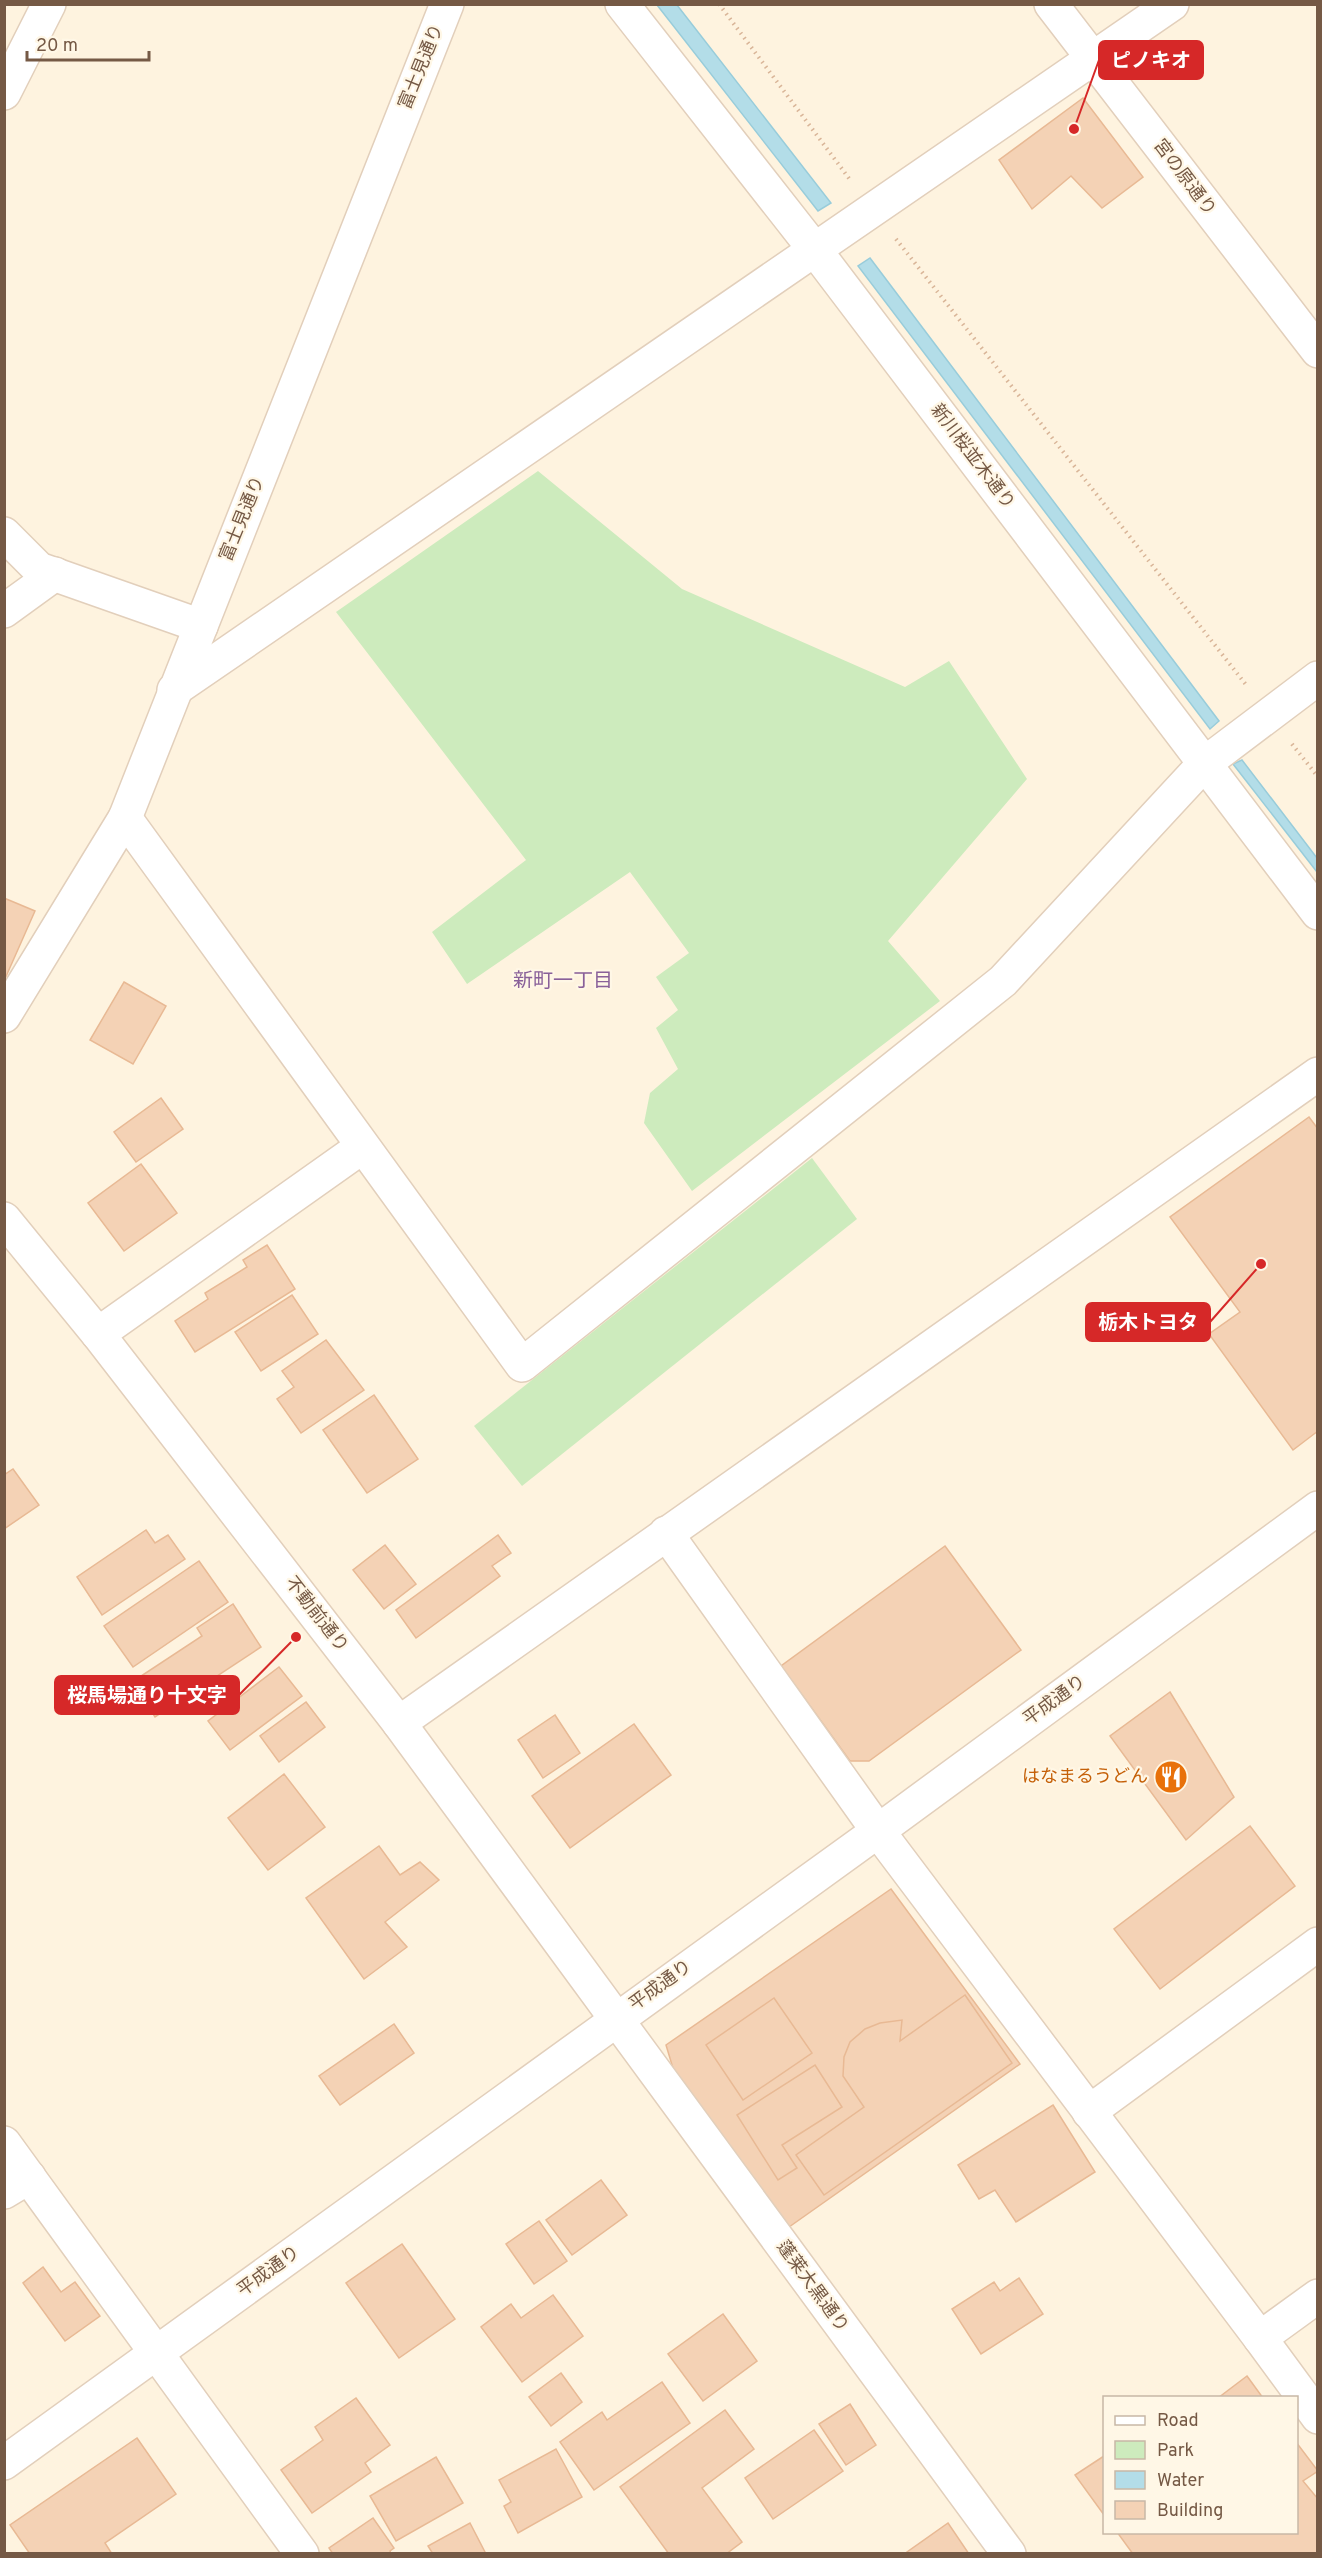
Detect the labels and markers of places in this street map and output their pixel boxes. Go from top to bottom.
callout: ピノキオ [1099,41,1203,79]
callout: 栃木トヨタ [1086,1303,1210,1341]
callout: 桜馬場通り十文字 [55,1676,239,1714]
restaurant icon: はなまるうどん [1153,1759,1189,1795]
place label: はなまるうどん [1022,1766,1148,1789]

